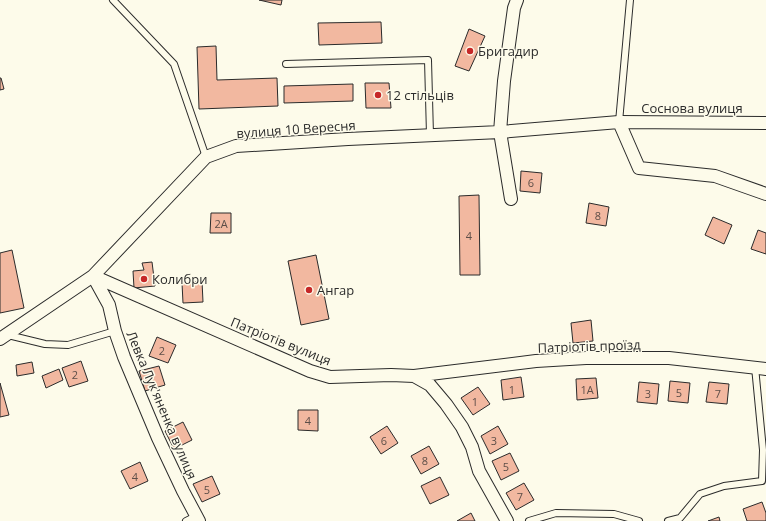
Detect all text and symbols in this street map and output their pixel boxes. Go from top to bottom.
place label: Бригадир [478,42,539,60]
marker: Бригадир [465,46,475,56]
place label: 12 стільців [386,86,454,104]
marker: 12 стільців [373,90,383,100]
street label: Соснова вулиця [641,99,743,117]
street label: вулиця 10 Вересня [236,116,356,142]
house number: 6 [528,175,534,190]
house number: 8 [595,208,601,223]
house number: 2А [214,216,228,231]
house number: 4 [466,228,473,243]
place label: Колибри [152,270,207,288]
marker: Колибри [139,274,149,284]
place label: Ангар [317,281,354,299]
marker: Ангар [304,285,314,295]
street label: Патріотів вулиця [228,313,334,369]
street label: Левка Лук'яненка вулиця [123,328,201,482]
street label: Патріотів проїзд [537,335,641,357]
house number: 2 [159,343,165,358]
house number: 2 [72,367,78,382]
house number: 1 [509,382,515,397]
house number: 1А [580,382,594,397]
house number: 5 [676,385,682,400]
house number: 3 [645,386,651,401]
house number: 7 [715,386,721,401]
house number: 1 [472,394,478,409]
house number: 4 [305,413,312,428]
house number: 6 [381,433,387,448]
house number: 3 [491,433,497,448]
house number: 8 [422,453,428,468]
house number: 5 [503,459,509,474]
house number: 4 [132,469,139,484]
house number: 5 [204,482,210,497]
house number: 7 [517,489,523,504]

